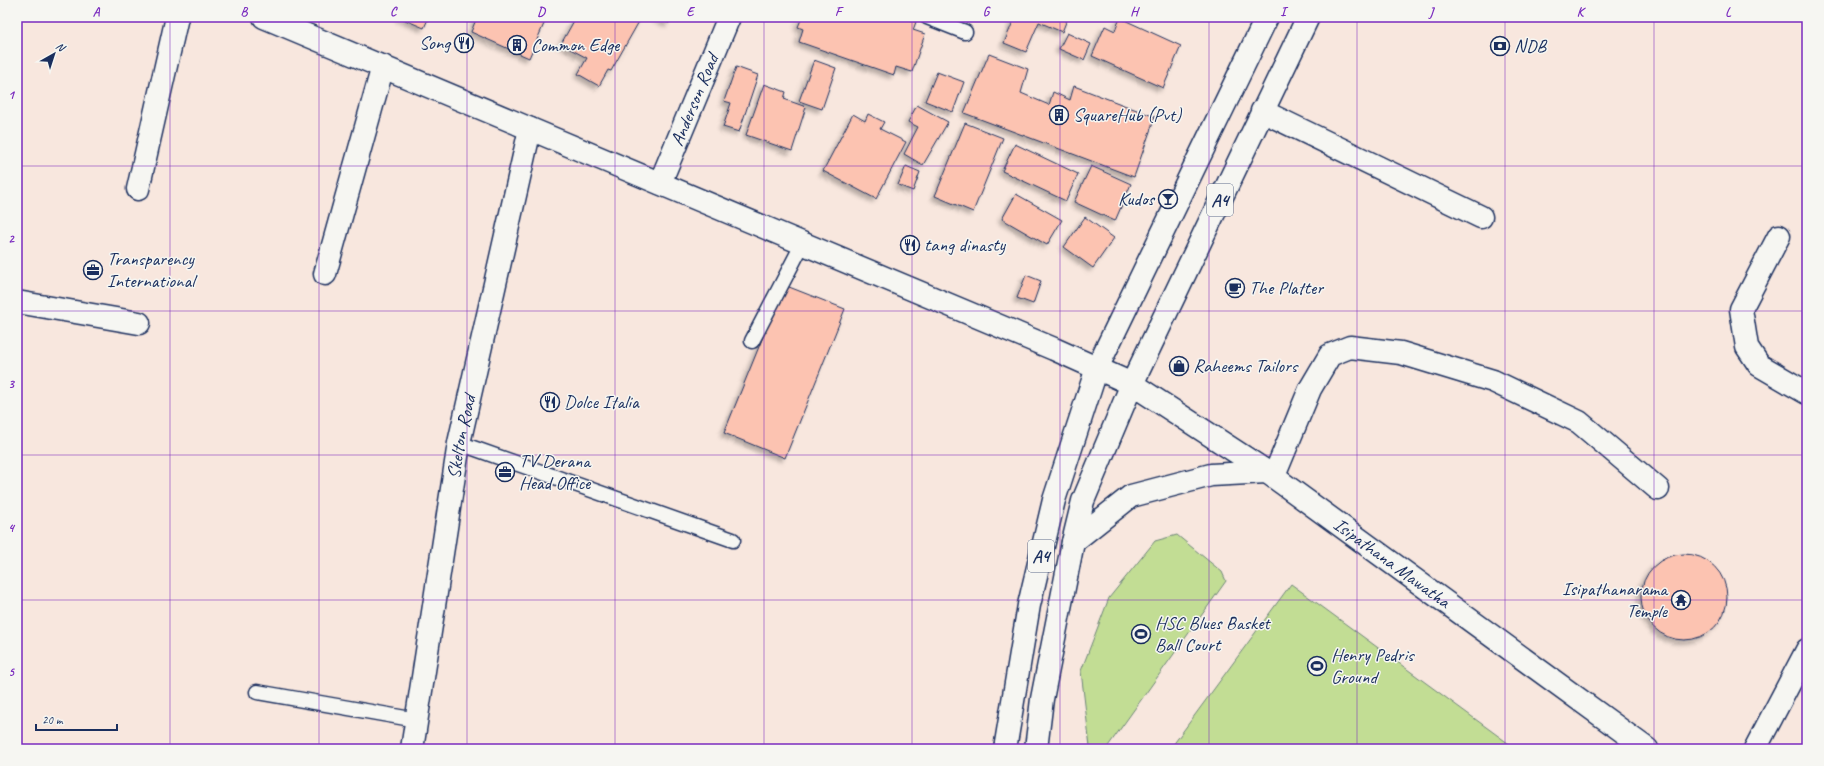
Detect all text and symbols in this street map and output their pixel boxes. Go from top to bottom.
text: A [93,4,101,20]
text: B [241,4,249,20]
text: C [390,4,398,20]
text: D [537,4,546,20]
text: E [687,4,696,20]
text: F [835,4,844,20]
text: G [983,4,991,20]
text: H [1130,4,1140,20]
text: I [1280,4,1289,20]
text: J [1428,4,1435,20]
text: K [1577,4,1587,20]
text: L [1725,4,1732,20]
place label: Song [419,31,451,55]
restaurant icon: Song [453,32,475,54]
place label: Common Edge [531,33,621,57]
north arrow [34,34,74,74]
building icon: Common Edge [506,34,528,56]
place label: NDB [1514,34,1548,58]
bank icon: NDB [1489,35,1511,57]
text: N [53,39,69,55]
street label: Anderson Road [665,48,725,149]
text: 1 [8,87,16,103]
place label: SquareHub (Pvt) [1073,103,1183,127]
building icon: SquareHub (Pvt) [1048,104,1070,126]
road number: A4 [1207,184,1233,216]
place label: Kudos [1118,187,1156,211]
bar icon: Kudos [1157,188,1179,210]
text: 2 [8,231,15,247]
place label: tang dinasty [924,233,1007,257]
restaurant icon: tang dinasty [899,234,921,256]
place label: Transparency International [107,247,198,293]
office icon: Transparency International [82,259,104,281]
place label: The Platter [1249,276,1324,300]
cafe icon: The Platter [1224,277,1246,299]
place label: Raheems Tailors [1193,354,1299,378]
shop icon: Raheems Tailors [1168,355,1190,377]
text: 3 [8,376,15,392]
street label: Skelton Road [442,389,482,480]
place label: Dolce Italia [564,390,640,414]
restaurant icon: Dolce Italia [539,391,561,413]
place label: TV Derana Head Office [519,449,592,495]
office icon: TV Derana Head Office [494,461,516,483]
street label: Isipathana Mawatha [1329,512,1456,615]
text: 4 [8,520,16,536]
road number: A4 [1028,540,1054,572]
place label: Isipathanarama Temple [1562,577,1669,623]
temple icon: Isipathanarama Temple [1670,589,1692,611]
place label: HSC Blues Basket Ball Court [1155,611,1271,657]
sports icon: HSC Blues Basket Ball Court [1130,623,1152,645]
place label: Henry Pedris Ground [1331,643,1415,689]
sports icon: Henry Pedris Ground [1306,655,1328,677]
text: 5 [8,664,15,680]
scale bar [36,706,117,732]
text: 20 m [42,712,64,728]

